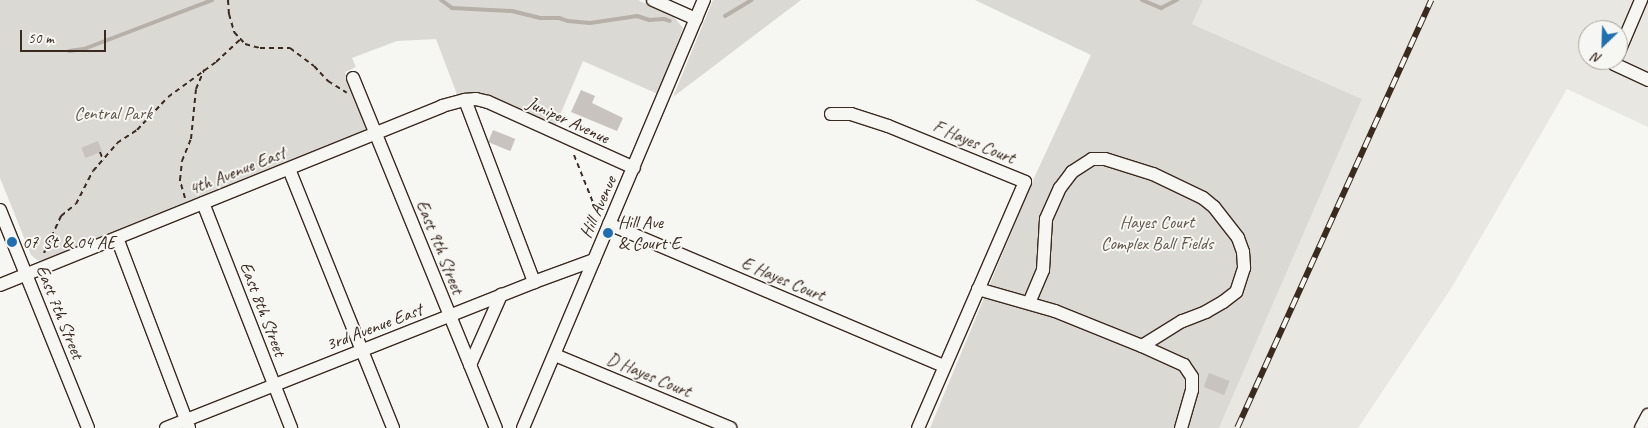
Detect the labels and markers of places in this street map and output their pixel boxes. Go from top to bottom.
place label: Hill Ave & Court E [618,212,680,254]
marker: Hill Ave & Court E [602,227,614,239]
place label: 07 St & 04 AE [22,231,115,253]
marker: 07 St & 04 AE [6,236,18,248]

